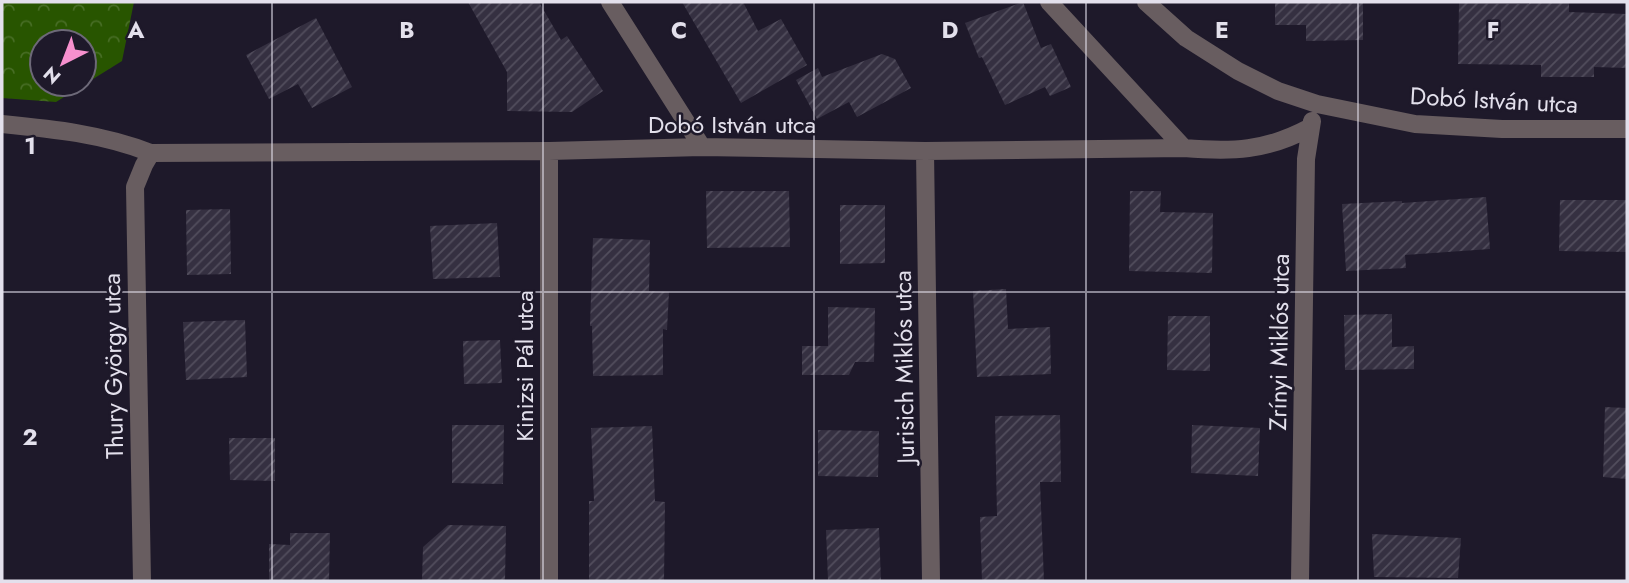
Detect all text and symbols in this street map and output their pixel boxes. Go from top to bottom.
text: A [127,13,145,47]
text: B [399,13,415,47]
text: C [671,13,687,47]
text: D [942,13,959,47]
text: E [1215,13,1229,47]
text: F [1487,13,1499,47]
north arrow [28,28,98,98]
text: N [37,60,67,90]
street label: Dobó István utca [1409,78,1579,122]
street label: Dobó István utca [648,107,816,142]
text: 1 [24,129,36,163]
street label: Zrínyi Miklós utca [1260,253,1298,431]
street label: Jurisich Miklós utca [885,270,923,467]
street label: Thury György utca [94,273,132,459]
street label: Kinizsi Pál utca [507,290,542,442]
text: 2 [22,420,38,454]

